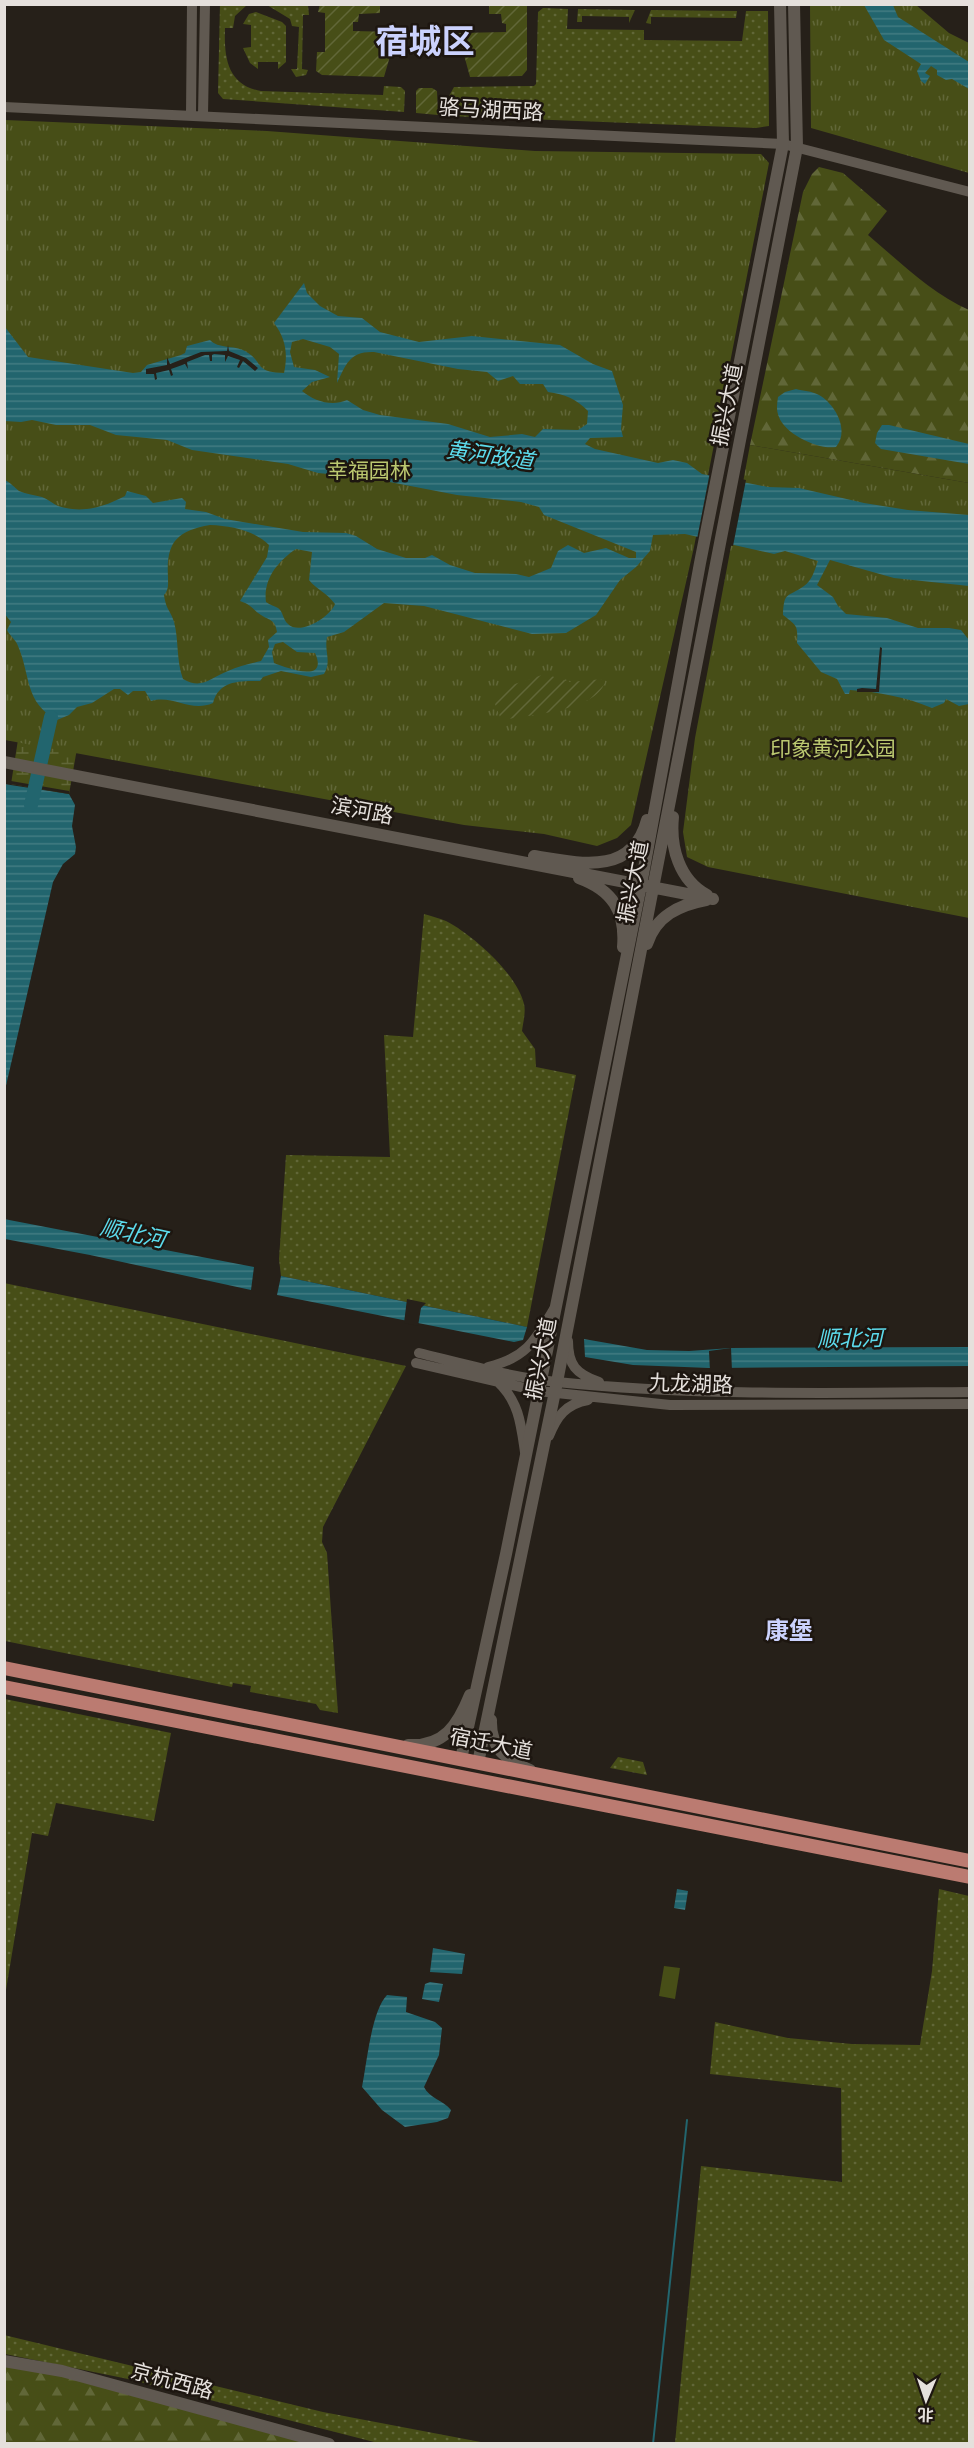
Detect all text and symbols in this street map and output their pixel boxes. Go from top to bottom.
district label: 宿城区 [376,20,475,60]
street label: 骆马湖西路 [438,93,544,124]
street label: 振兴大道 [705,361,746,448]
water label: 黄河故道 [445,435,538,474]
park label: 幸福园林 [327,457,411,482]
park label: 印象黄河公园 [770,735,896,760]
street label: 滨河路 [329,791,396,828]
street label: 振兴大道 [611,838,652,925]
water label: 顺北河 [98,1212,172,1253]
street label: 振兴大道 [519,1315,560,1402]
water label: 顺北河 [817,1323,887,1352]
street label: 九龙湖路 [649,1369,733,1396]
district label: 康堡 [765,1615,813,1644]
street label: 宿迁大道 [448,1722,535,1763]
street label: 京杭西路 [129,2357,216,2402]
north arrow [896,2370,956,2430]
text: 北 [917,2406,934,2425]

